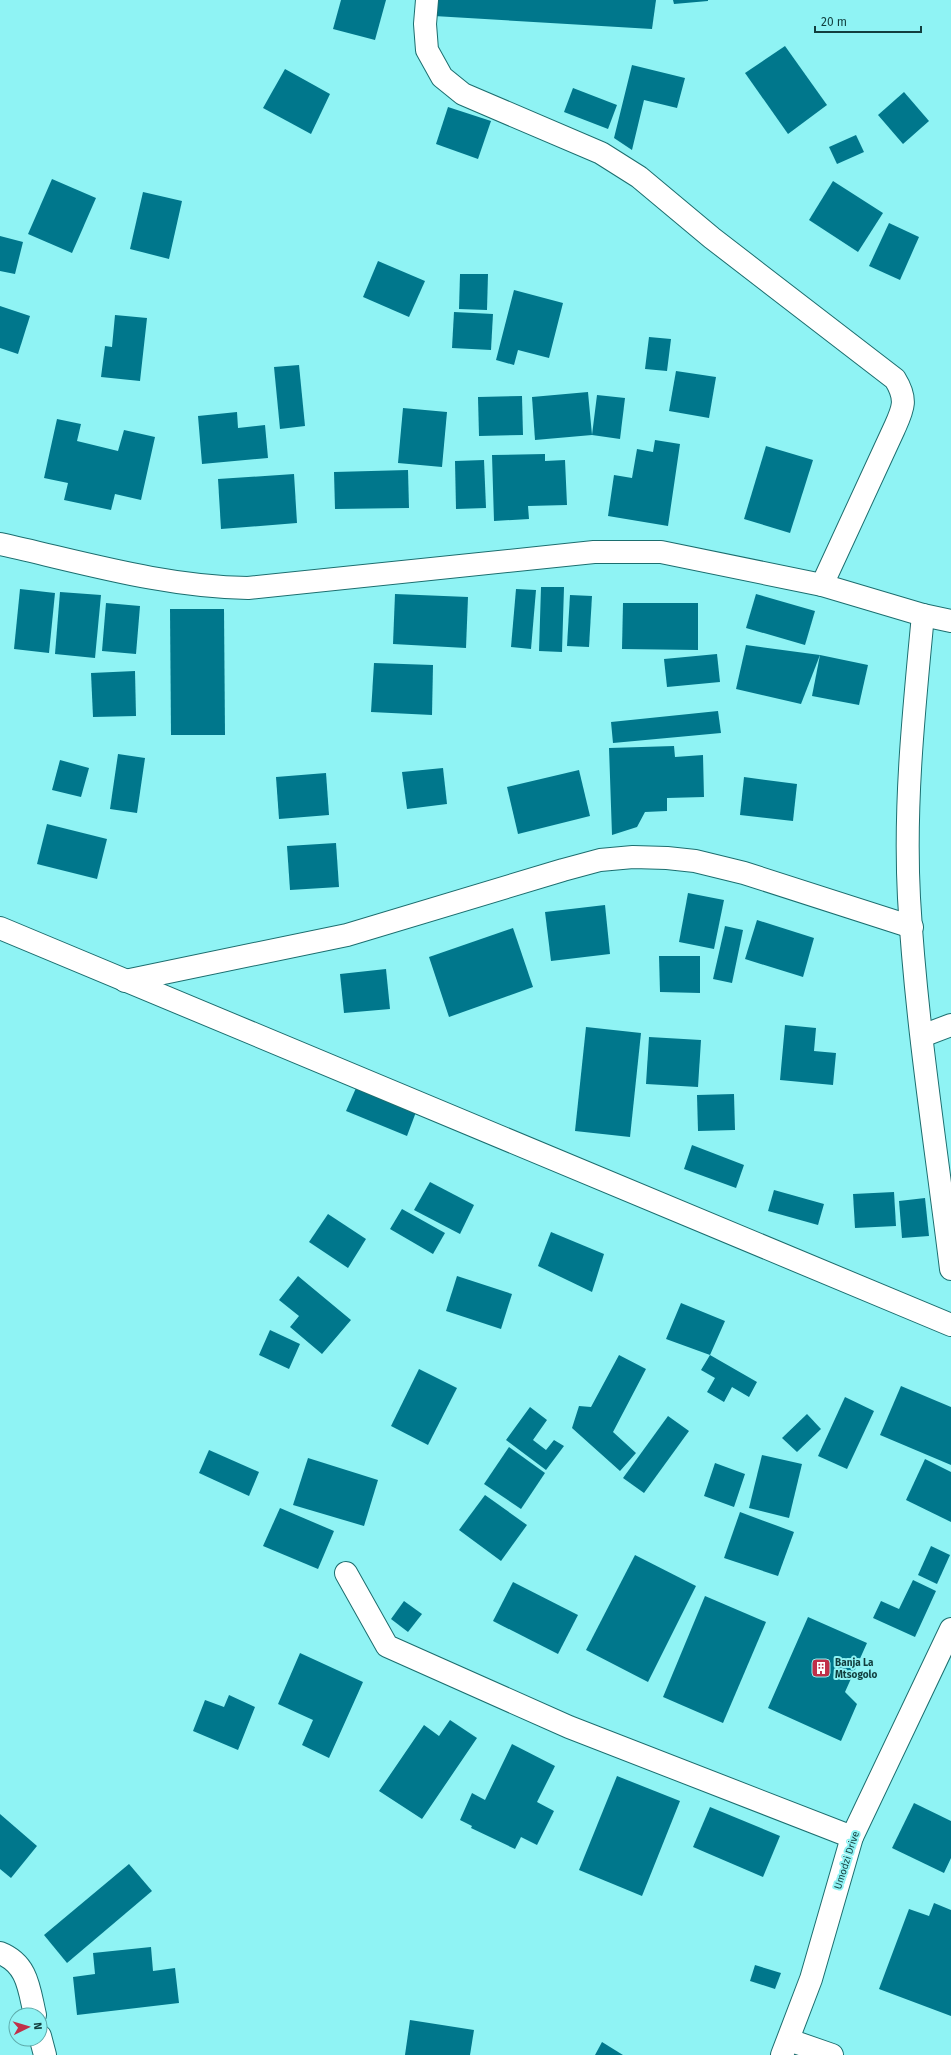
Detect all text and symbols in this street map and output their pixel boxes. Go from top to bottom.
scale bar [815,8,921,34]
text: 20 m [821,15,847,29]
building icon: Banja La Mtsogolo [810,1657,832,1679]
place label: Banja La Mtsogolo [835,1657,877,1681]
street label: Umodzi Drive [832,1830,862,1891]
north arrow [8,2007,48,2047]
text: N [31,2022,44,2030]

